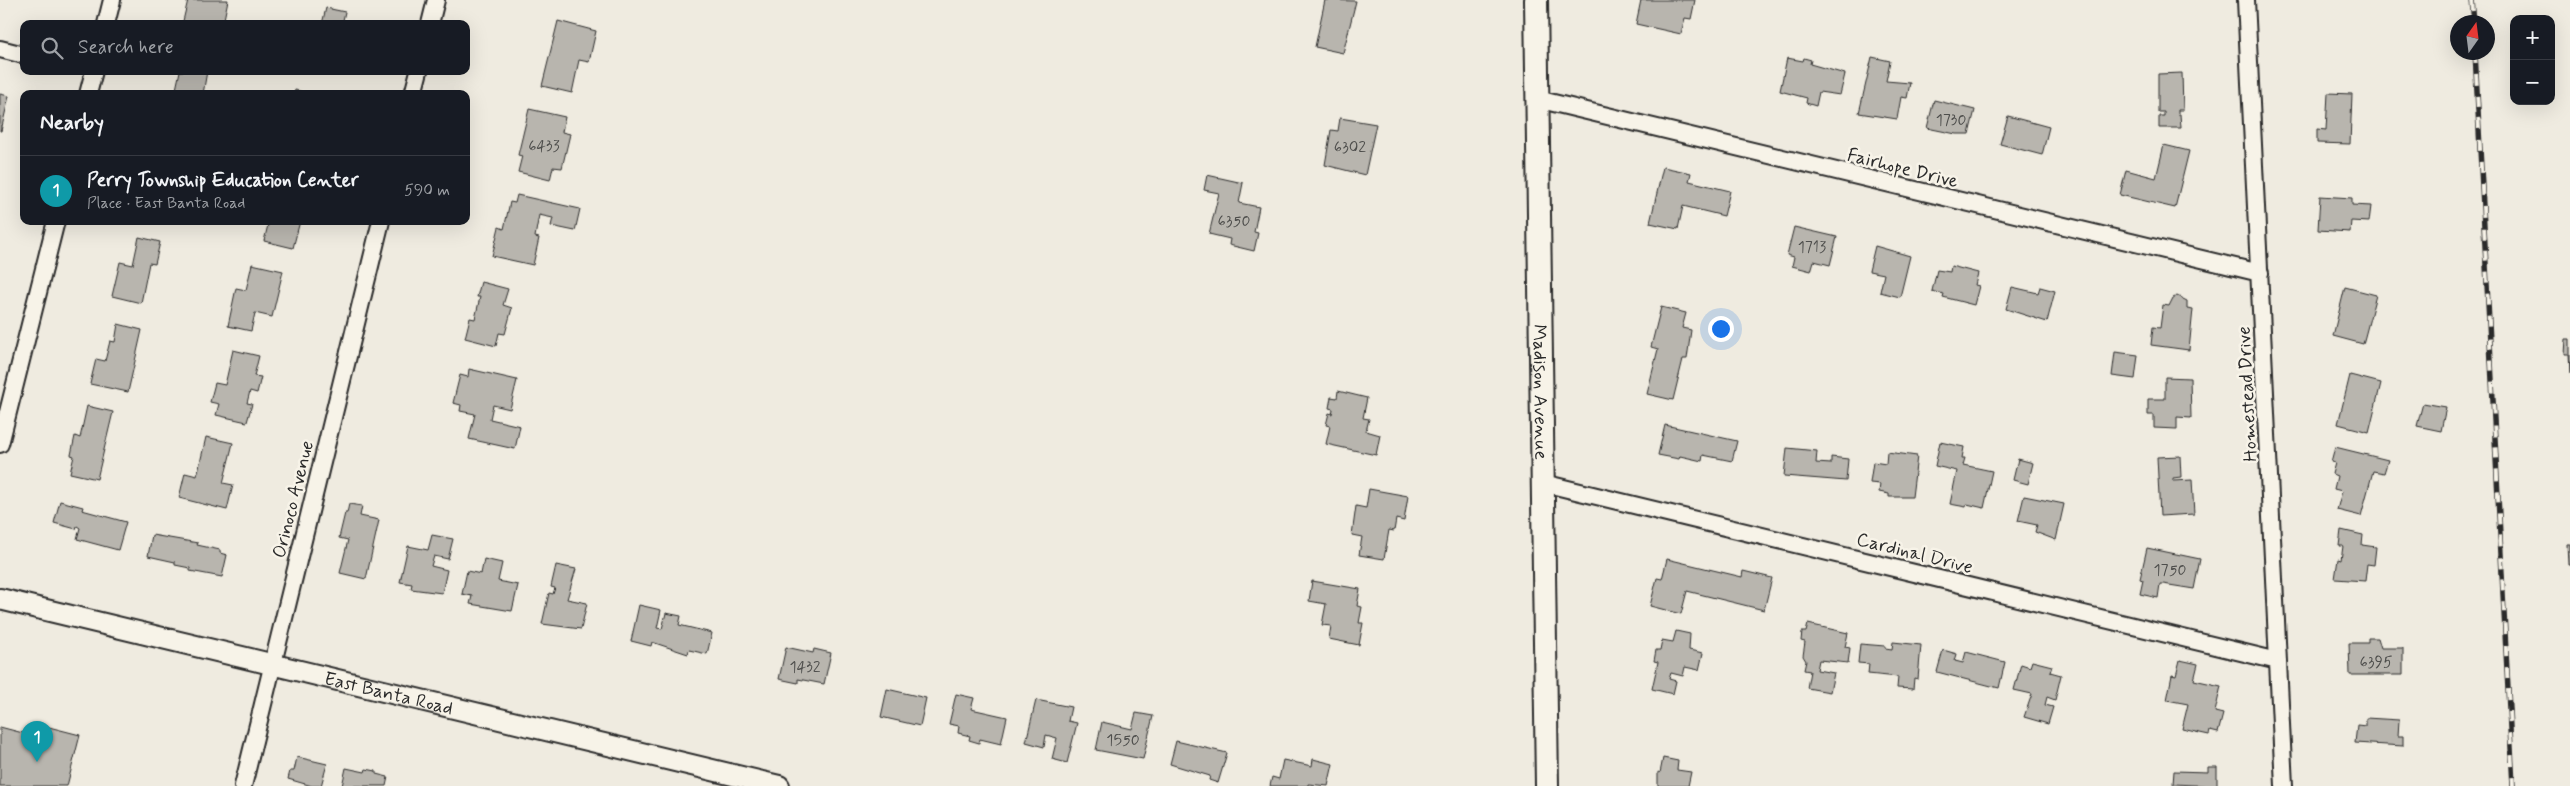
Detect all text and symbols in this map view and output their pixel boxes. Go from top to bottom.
north arrow [2450,15,2495,60]
map controls [2510,15,2555,105]
button: + [2510,15,2555,60]
search box [20,20,470,75]
icon: search [38,34,66,62]
text: Search here [78,35,174,60]
button: − [2510,60,2555,105]
text: Nearby [40,109,104,137]
house number: 1730 [1936,110,1966,131]
house number: 6433 [528,136,560,157]
house number: 6302 [1334,137,1366,158]
street label: Fairhope Drive [1844,143,1961,194]
text: Perry Township Education Center [87,168,359,193]
text: 1 [52,180,60,201]
text: 590 m [404,180,450,201]
text: Place · East Banta Road [87,193,245,214]
house number: 6350 [1218,211,1250,232]
house number: 1713 [1798,237,1826,258]
your location [1708,316,1734,342]
street label: Madison Avenue [1527,324,1553,460]
street label: Homestead Drive [2231,326,2264,462]
street label: Orinoco Avenue [267,438,320,561]
street label: Cardinal Drive [1854,527,1975,580]
house number: 1750 [2153,560,2187,581]
house number: 6395 [2360,652,2392,673]
house number: 1432 [789,657,821,678]
street label: East Banta Road [322,666,456,721]
pin: 1 [21,721,53,762]
house number: 1550 [1106,730,1140,751]

